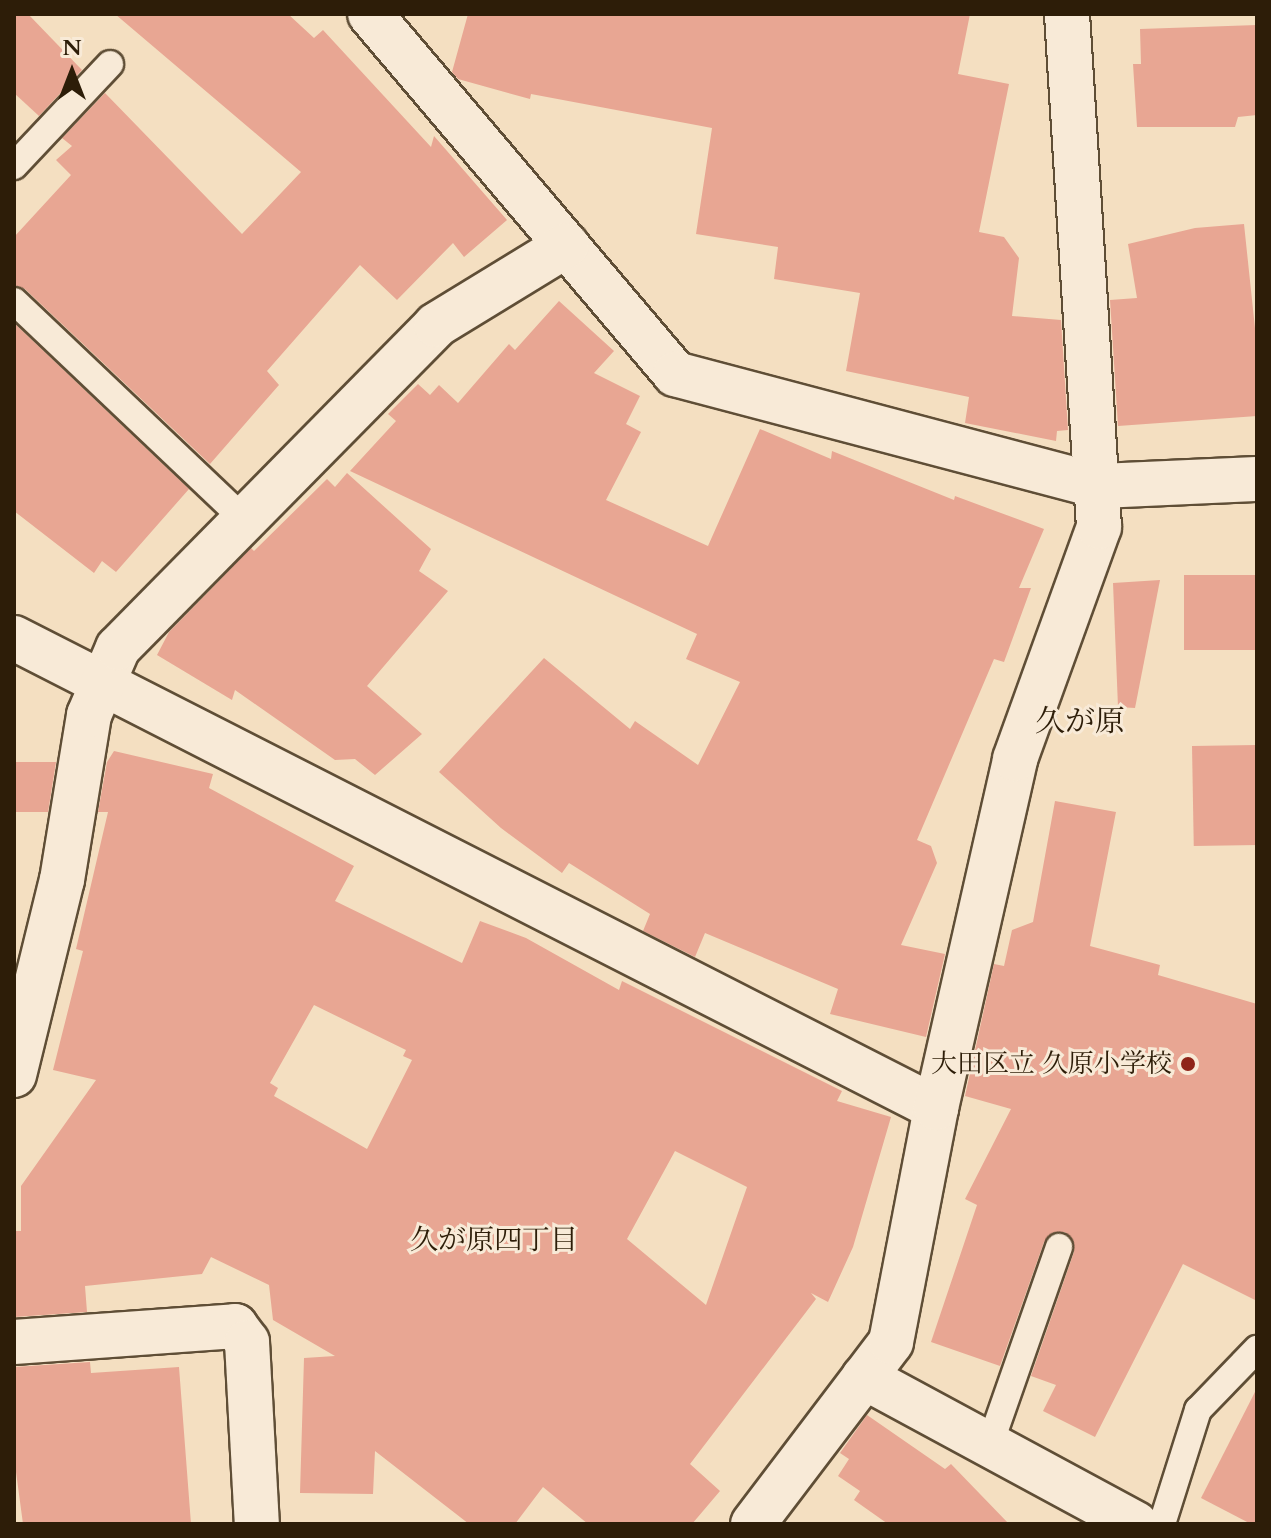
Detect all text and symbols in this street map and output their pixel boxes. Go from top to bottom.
north arrow [32,32,112,112]
text: N [62,33,82,63]
district label: 久が原 [1035,704,1125,740]
place label: 大田区立 久原小学校 [931,1048,1172,1080]
marker: 大田区立 久原小学校 [1179,1055,1197,1073]
district label: 久が原四丁目 [410,1223,578,1257]

